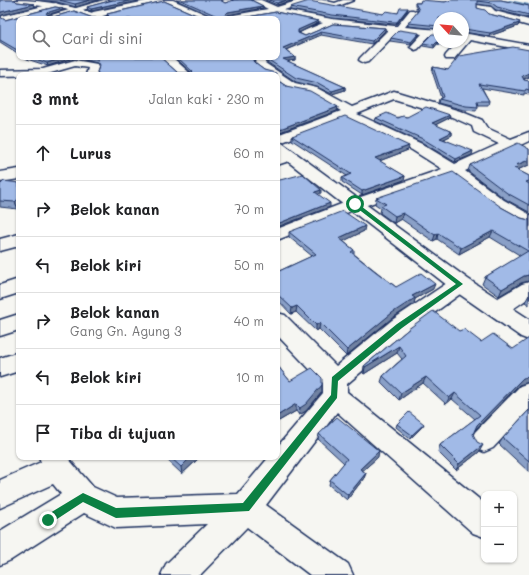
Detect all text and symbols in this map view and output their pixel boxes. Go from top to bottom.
north arrow [433,12,469,48]
search box [16,16,280,60]
icon: search [30,27,52,49]
text: Cari di sini [62,28,143,48]
text: 3 mnt [32,87,79,109]
text: Jalan kaki · 230 m [149,90,264,107]
icon: ahead [32,142,54,164]
text: Lurus [70,143,111,163]
text: 60 m [234,144,264,161]
route start [346,195,364,213]
icon: right [32,198,54,220]
text: Belok kanan [70,199,159,219]
text: 70 m [234,200,264,217]
icon: left [32,254,54,276]
text: Belok kiri [70,255,142,275]
text: 50 m [234,256,264,273]
text: Belok kanan [70,302,159,322]
icon: right [32,310,54,332]
text: 40 m [234,312,264,329]
text: Gang Gn. Agung 3 [70,322,182,339]
icon: left [32,366,54,388]
text: Belok kiri [70,367,142,387]
text: 10 m [236,368,264,385]
icon: arrive [32,422,54,444]
text: Tiba di tujuan [70,423,175,443]
map controls [481,491,517,563]
button: + [481,491,517,527]
route end [39,511,57,529]
button: − [481,527,517,563]

